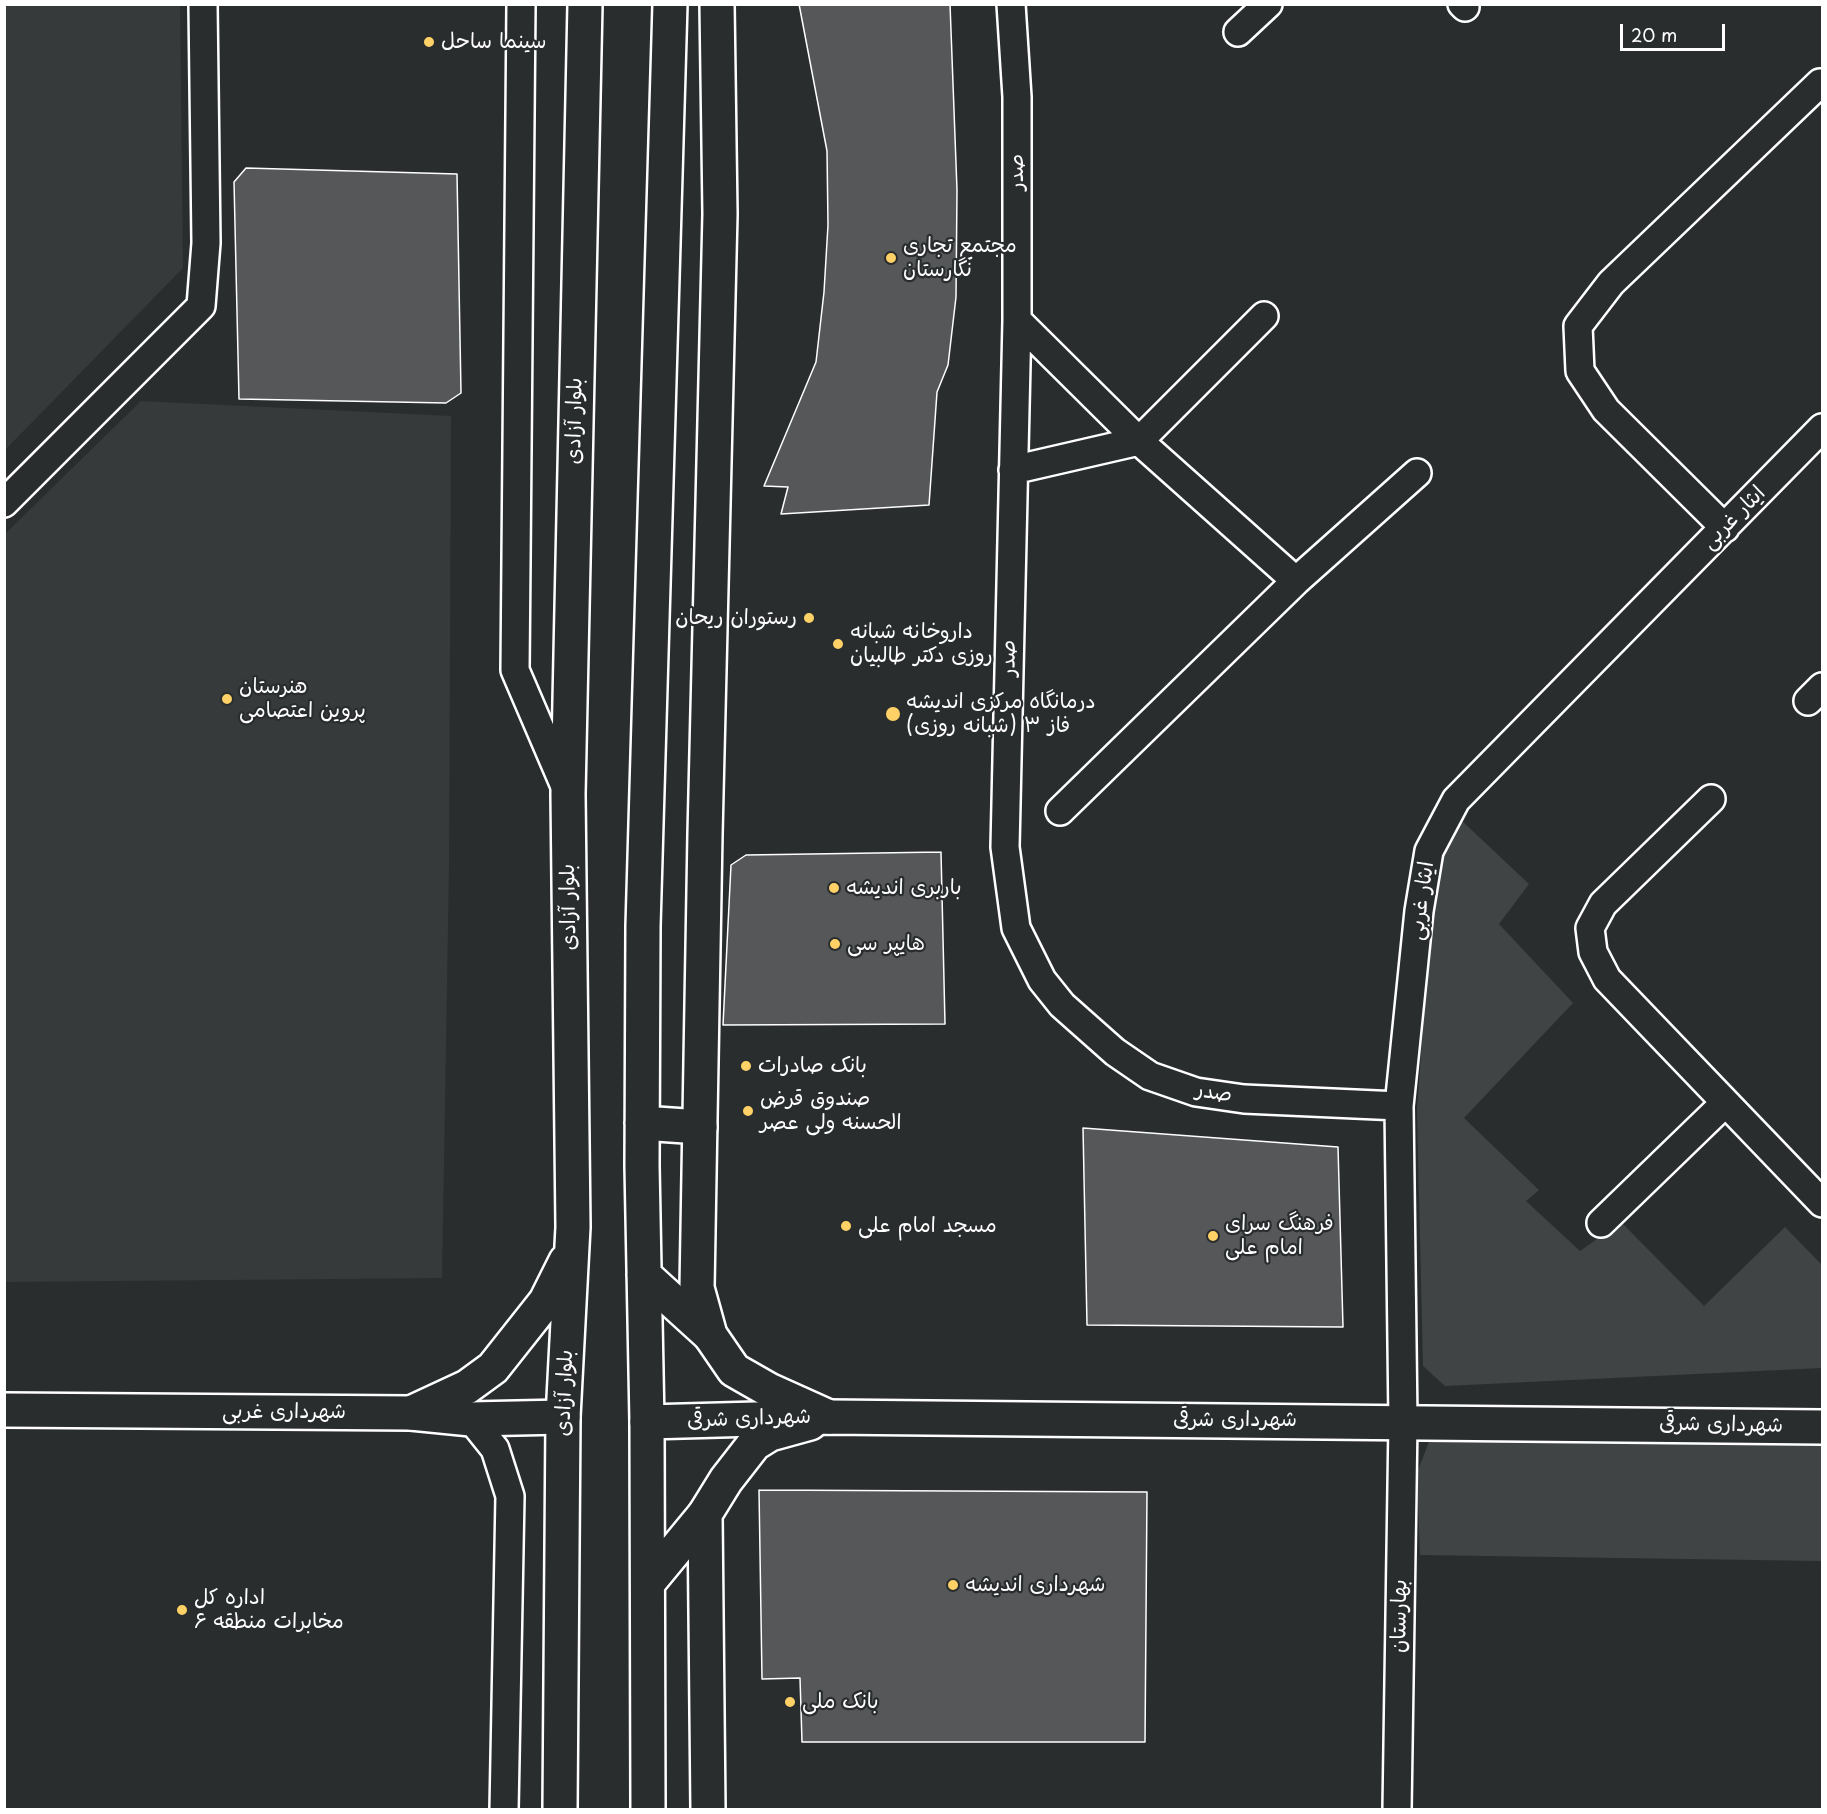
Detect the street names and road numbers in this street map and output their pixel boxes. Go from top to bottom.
street label: صدر [1004,154,1030,190]
street label: بلوار آزادی [562,377,588,465]
street label: ایثار غربی [1697,481,1771,555]
street label: صدر [996,639,1022,677]
street label: ایثار غربی [1404,860,1440,942]
street label: بلوار آزادی [556,863,582,951]
street label: صدر [1194,1077,1234,1109]
street label: بلوار آزادی [551,1349,579,1437]
street label: شهرداری غربی [222,1399,346,1425]
street label: شهرداری شرقی [687,1404,811,1434]
street label: شهرداری شرقی [1173,1407,1297,1433]
street label: شهرداری شرقی [1659,1411,1783,1439]
street label: بهارستان [1387,1579,1413,1653]

